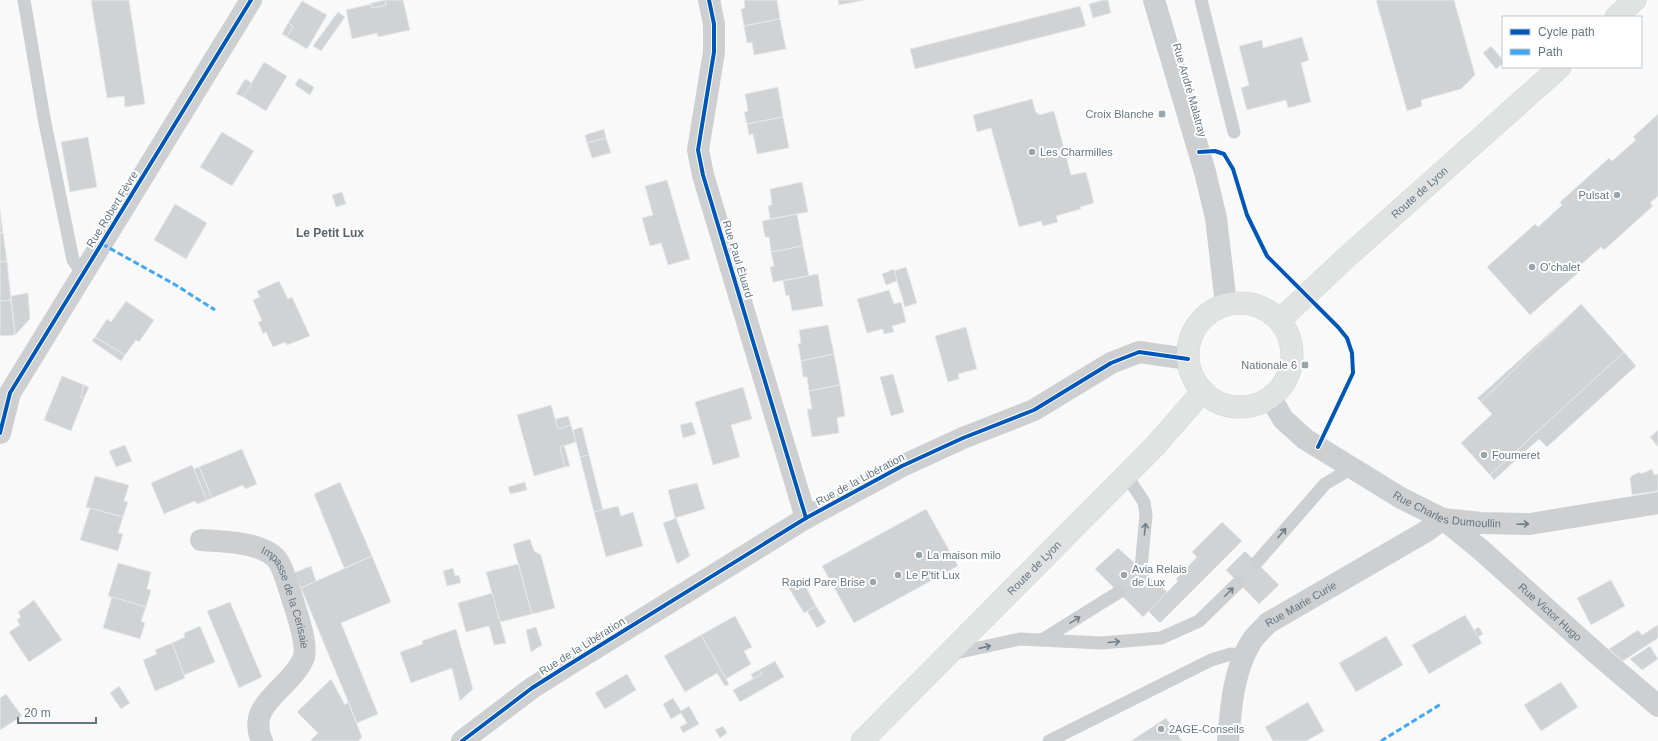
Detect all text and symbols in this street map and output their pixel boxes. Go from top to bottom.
legend [1502,16,1642,68]
text: Cycle path [1538,25,1595,39]
street label: Rue André Malatray [1171,42,1209,139]
text: Path [1538,45,1563,59]
place label: Croix Blanche [1086,108,1154,120]
marker: Croix Blanche [1157,109,1167,119]
place label: Les Charmilles [1040,146,1113,158]
marker: Les Charmilles [1027,147,1037,157]
street label: Route de Lyon [1389,164,1450,221]
street label: Rue Robert Fèvre [84,169,140,249]
place label: Pulsat [1578,189,1609,201]
marker: Pulsat [1612,190,1622,200]
street label: Rue Paul Éluard [721,219,755,299]
district label: Le Petit Lux [296,226,364,240]
place label: O'chalet [1540,261,1580,273]
marker: O'chalet [1527,262,1537,272]
place label: Nationale 6 [1241,359,1297,371]
marker: Nationale 6 [1300,360,1310,370]
place label: Fourneret [1492,449,1540,461]
marker: Fourneret [1479,450,1489,460]
street label: Rue de la Libération [814,451,906,507]
street label: Rue Charles Dumoullin [1391,489,1501,529]
one-way arrow [1516,520,1529,528]
one-way arrow [1141,523,1148,536]
one-way arrow [1278,527,1287,538]
street label: Route de Lyon [1005,538,1063,597]
street label: Impasse de la Cerisaie [260,544,311,649]
place label: La maison milo [927,549,1001,561]
marker: La maison milo [914,550,924,560]
place label: Avia Relais de Lux [1132,563,1187,588]
place label: Le P'tit Lux [906,569,961,581]
marker: Le P'tit Lux [893,570,903,580]
marker: Avia Relais de Lux [1119,570,1129,580]
place label: Rapid Pare Brise [782,576,865,588]
marker: Rapid Pare Brise [868,577,878,587]
street label: Rue Marie Curie [1263,579,1338,629]
street label: Rue Victor Hugo [1516,581,1584,643]
one-way arrow [1224,587,1234,597]
street label: Rue de la Libération [537,615,627,677]
one-way arrow [1069,615,1081,623]
one-way arrow [1107,639,1120,646]
one-way arrow [978,642,991,650]
scale bar [18,699,96,725]
text: 20 m [24,706,51,720]
place label: 2AGE-Conseils [1169,723,1245,735]
marker: 2AGE-Conseils [1156,724,1166,734]

